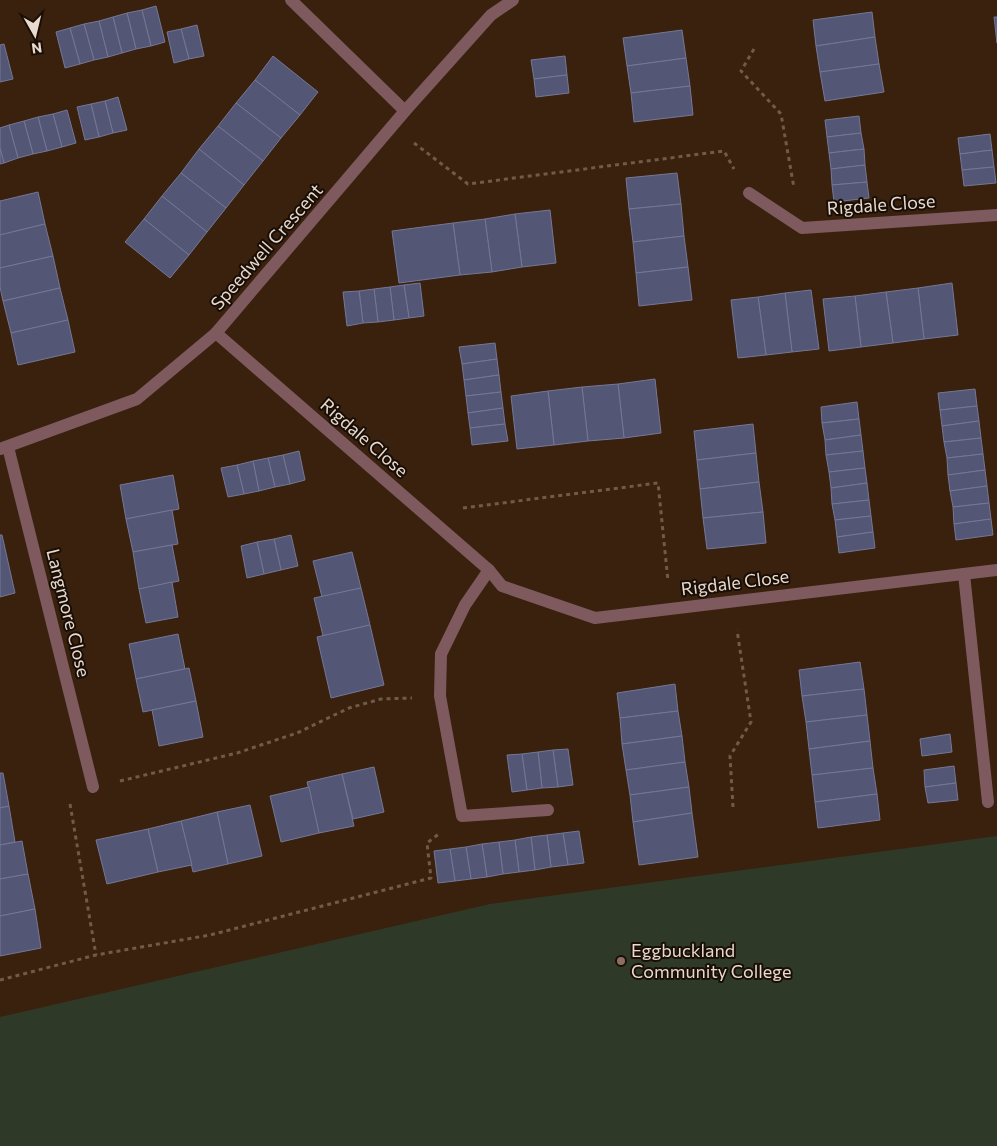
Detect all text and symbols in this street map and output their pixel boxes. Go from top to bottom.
north arrow [10,10,60,60]
text: N [30,39,43,58]
street label: Speedwell Crescent [206,179,327,314]
street label: Rigdale Close [826,189,936,219]
street label: Rigdale Close [316,393,413,481]
street label: Langmore Close [42,546,96,679]
street label: Rigdale Close [680,564,790,600]
place label: Eggbuckland Community College [631,939,791,982]
marker: Eggbuckland Community College [615,955,627,967]

